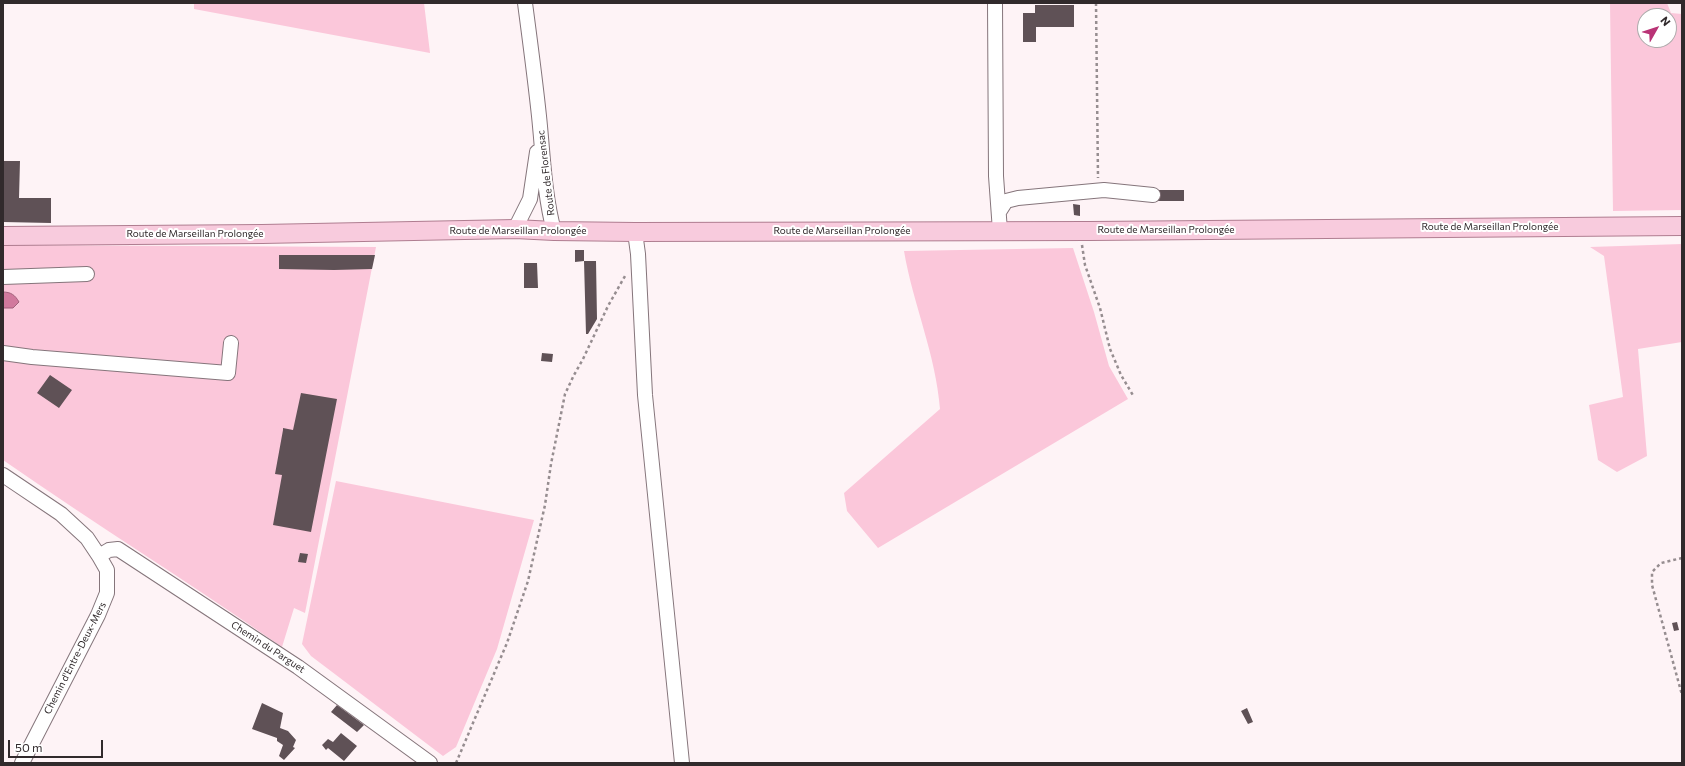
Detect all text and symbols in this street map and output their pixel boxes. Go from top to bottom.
north arrow [1637,8,1677,48]
text: N [1658,13,1674,28]
street label: Route de Florensac [535,130,557,216]
street label: Route de Marseillan Prolongée [1421,221,1559,233]
street label: Route de Marseillan Prolongée [1097,224,1235,236]
street label: Route de Marseillan Prolongée [449,225,587,237]
street label: Route de Marseillan Prolongée [773,225,911,237]
street label: Route de Marseillan Prolongée [126,228,264,240]
street label: Chemin d'Entre-Deux-Mers [41,600,109,716]
street label: Chemin du Parguet [229,619,307,675]
scale bar [10,732,105,758]
text: 50 m [15,740,43,754]

